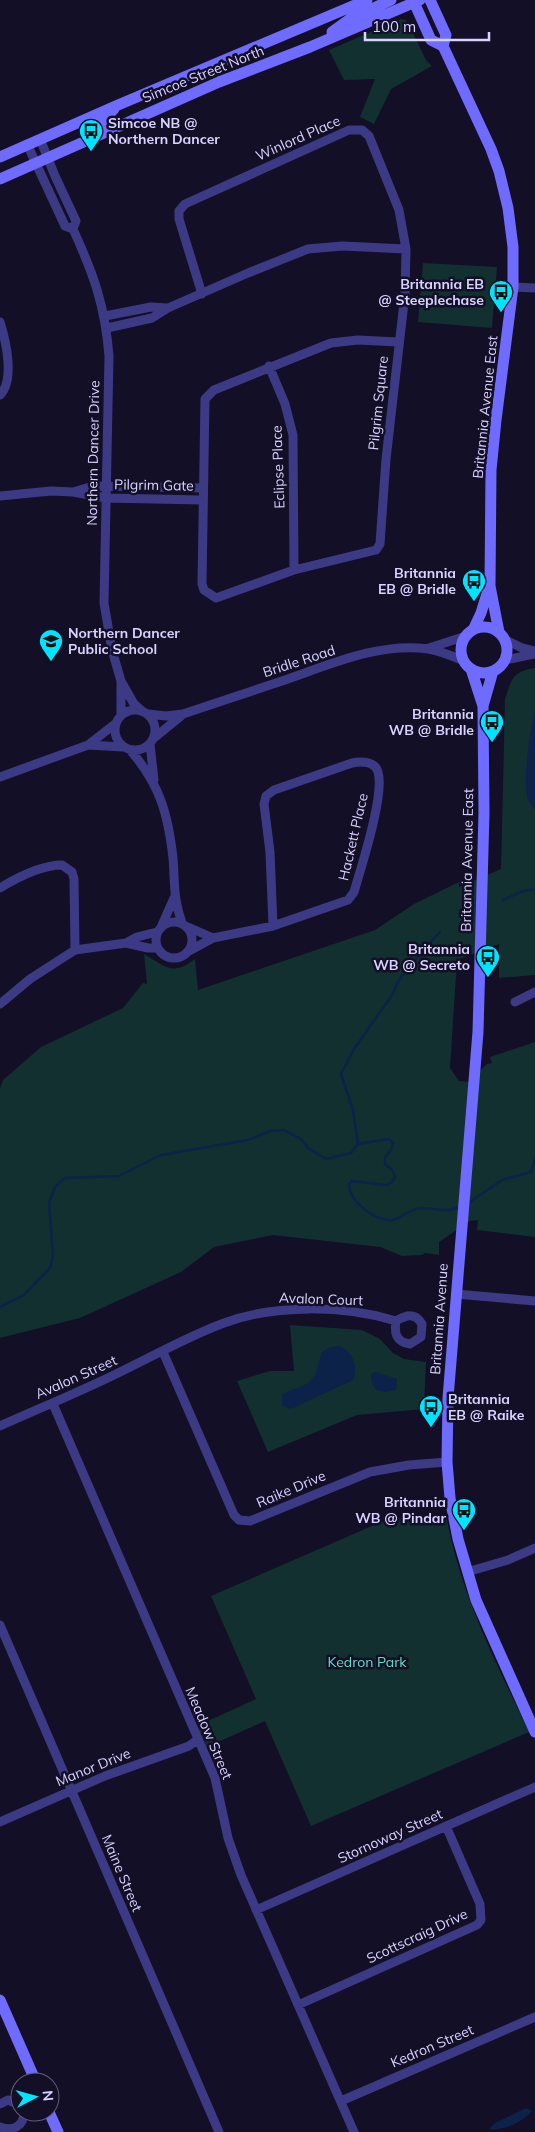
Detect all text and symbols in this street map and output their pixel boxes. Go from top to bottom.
scale bar [365,10,489,42]
text: 100 m [372,17,416,36]
street label: Simcoe Street North [139,41,267,107]
street label: Winlord Place [253,111,343,165]
place label: Simcoe NB @ Northern Dancer [108,114,220,148]
bus stop icon: Simcoe NB @ Northern Dancer [78,118,104,152]
place label: Britannia EB @ Steeplechase [378,275,484,309]
bus stop icon: Britannia EB @ Steeplechase [488,279,514,313]
street label: Britannia Avenue East [469,334,501,479]
street label: Pilgrim Square [364,355,392,451]
street label: Northern Dancer Drive [83,380,103,526]
street label: Eclipse Place [268,425,288,509]
street label: Pilgrim Gate [114,475,194,495]
place label: Britannia EB @ Bridle [378,564,456,598]
bus stop icon: Britannia EB @ Bridle [461,568,487,602]
place label: Northern Dancer Public School [68,624,180,658]
school or university icon: Northern Dancer Public School [38,628,64,662]
street label: Bridle Road [260,641,338,681]
place label: Britannia WB @ Bridle [389,705,474,739]
bus stop icon: Britannia WB @ Bridle [479,709,505,743]
street label: Britannia Avenue East [457,788,477,932]
street label: Hackett Place [334,792,372,882]
place label: Britannia WB @ Secreto [373,940,470,974]
bus stop icon: Britannia WB @ Secreto [475,944,501,978]
street label: Britannia Avenue [426,1263,452,1375]
street label: Avalon Court [279,1289,364,1309]
street label: Avalon Street [32,1351,120,1403]
place label: Britannia EB @ Raike [448,1390,525,1424]
bus stop icon: Britannia EB @ Raike [418,1394,444,1428]
street label: Raike Drive [254,1466,328,1512]
place label: Britannia WB @ Pindar [355,1493,446,1527]
bus stop icon: Britannia WB @ Pindar [451,1497,477,1531]
park label: Kedron Park [327,1653,407,1671]
street label: Meadow Street [181,1684,237,1782]
street label: Manor Drive [53,1744,133,1790]
street label: Stornoway Street [335,1805,445,1867]
street label: Maine Street [98,1832,146,1914]
street label: Scottscraig Drive [364,1905,470,1967]
street label: Kedron Street [388,2020,476,2072]
north arrow [10,2072,60,2122]
text: N [38,2089,57,2102]

